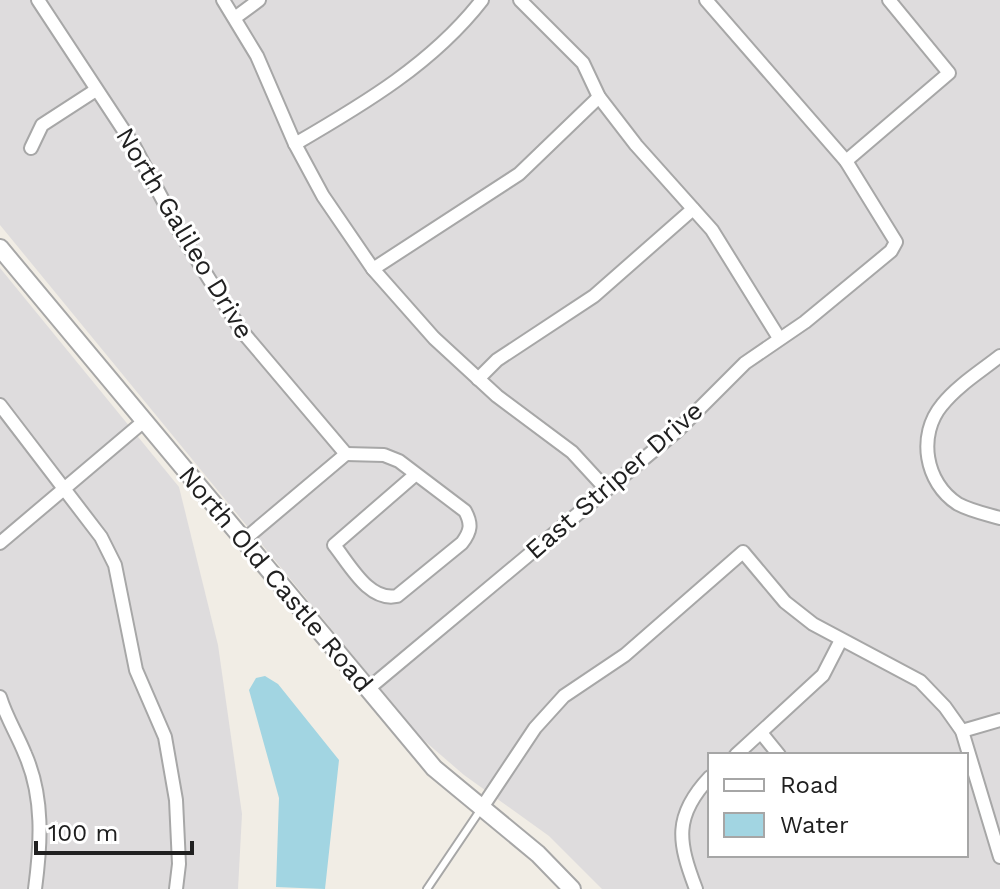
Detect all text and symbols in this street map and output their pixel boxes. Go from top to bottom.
street label: North Galileo Drive [110,122,260,344]
street label: East Striper Drive [519,395,709,565]
street label: North Old Castle Road [173,460,379,698]
legend [708,753,968,857]
text: Road [780,771,839,799]
scale bar [36,805,192,855]
text: Water [780,811,849,839]
text: 100 m [48,819,118,847]

